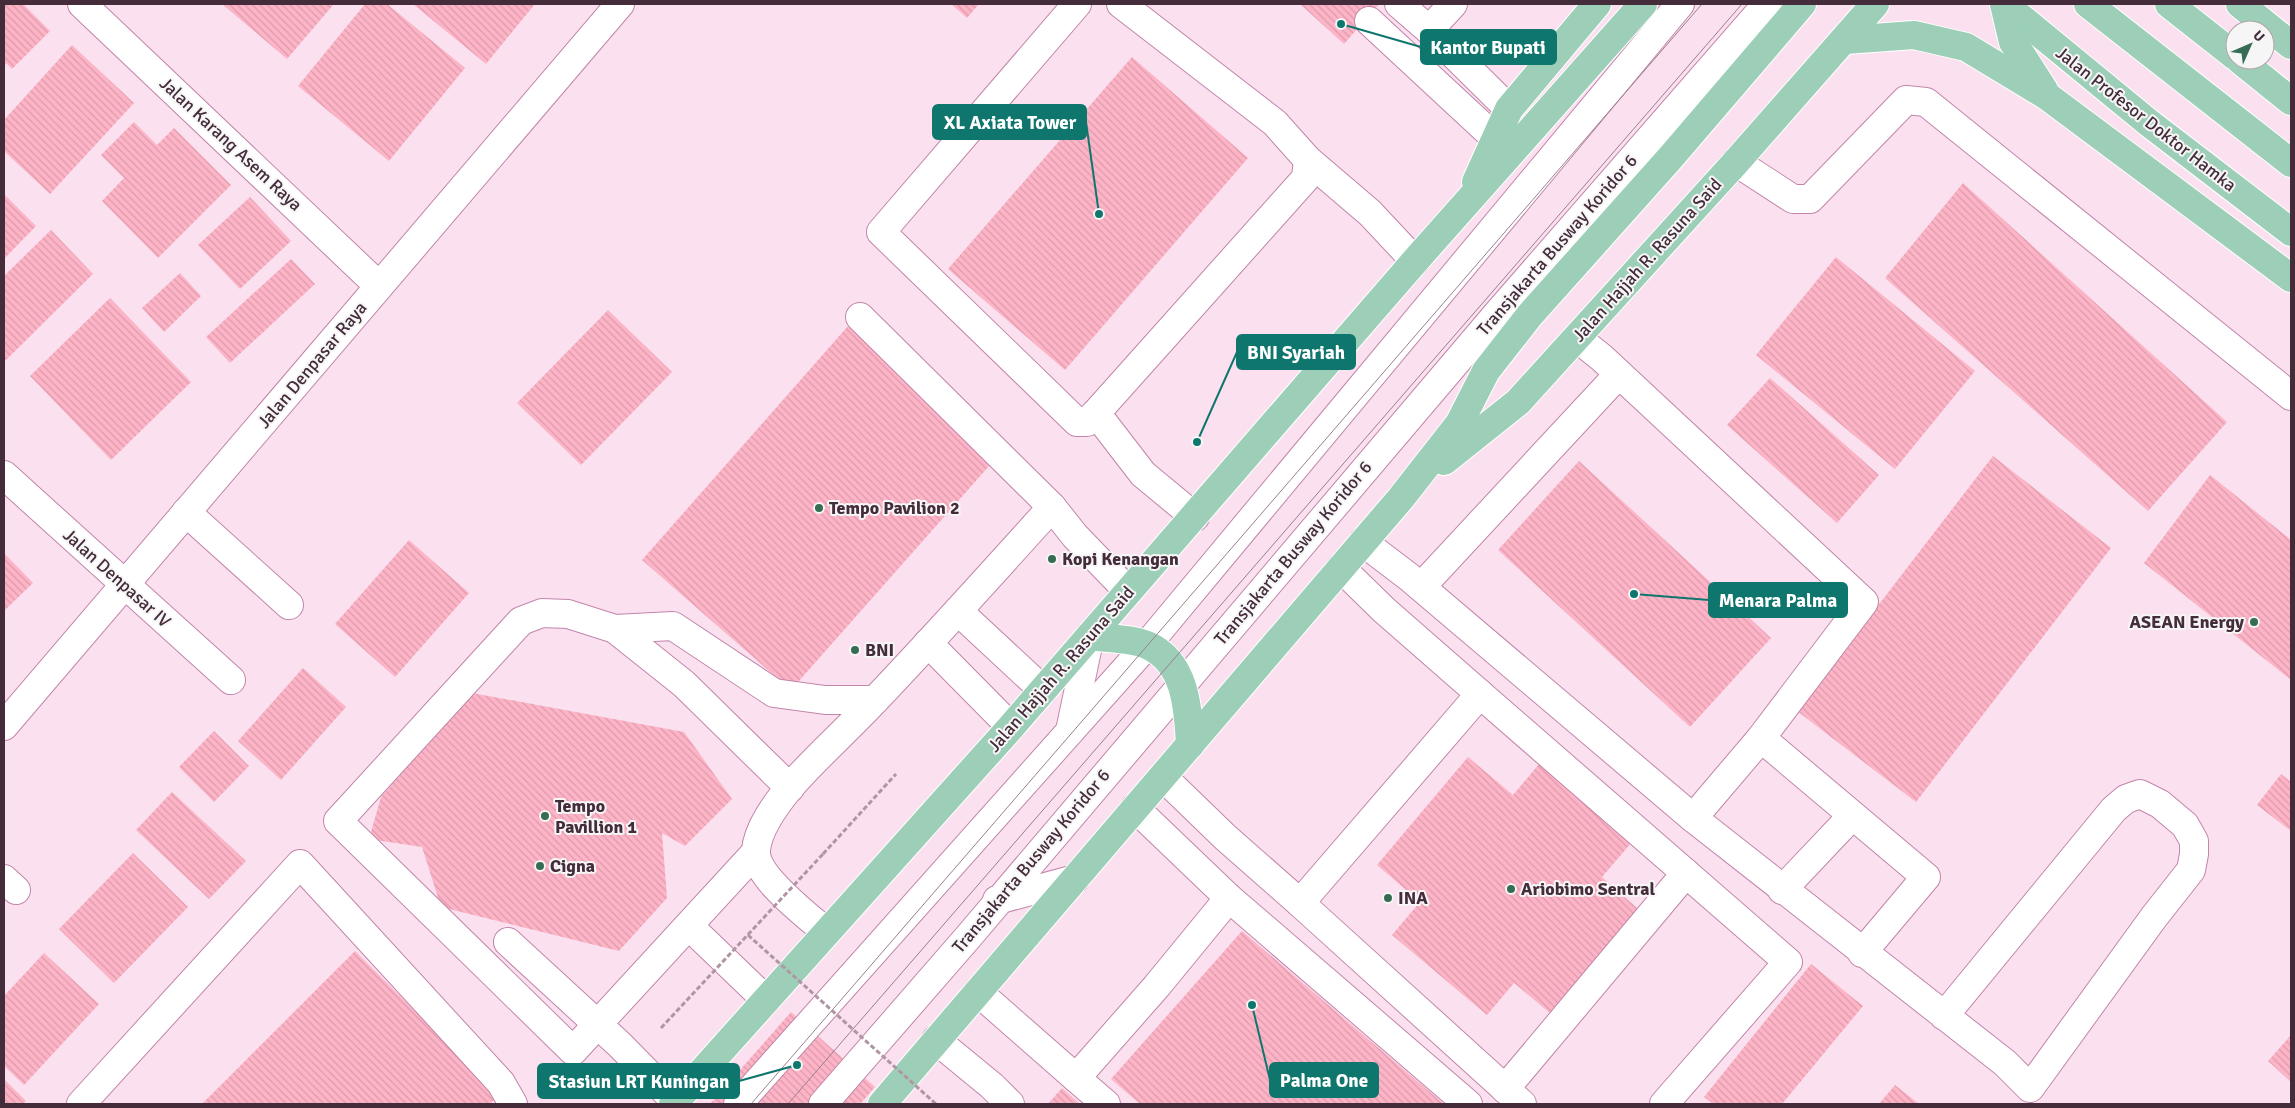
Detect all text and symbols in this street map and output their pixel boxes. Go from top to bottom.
north arrow [2225,20,2275,70]
text: U [2249,27,2268,46]
callout: Kantor Bupati [1421,30,1556,64]
text: Kantor Bupati [1430,36,1546,60]
street label: Jalan Profesor Doktor Hamka [2051,42,2241,196]
street label: Jalan Karang Asem Raya [155,72,307,216]
callout: XL Axiata Tower [933,105,1086,139]
text: XL Axiata Tower [944,111,1077,135]
street label: Transjakarta Busway Koridor 6 [1472,150,1642,340]
street label: Jalan Hajjah R. Rasuna Said [1568,174,1726,346]
street label: Jalan Denpasar Raya [253,297,371,433]
callout: BNI Syariah [1237,335,1355,369]
text: BNI Syariah [1247,341,1345,365]
street label: Transjakarta Busway Koridor 6 [1210,456,1376,650]
place label: Tempo Pavilion 2 [829,497,960,519]
marker: Tempo Pavilion 2 [813,502,825,514]
street label: Jalan Denpasar IV [59,524,176,633]
place label: Kopi Kenangan [1062,548,1179,570]
marker: Kopi Kenangan [1046,553,1058,565]
street label: Jalan Hajjah R. Rasuna Said [983,582,1139,756]
callout: Menara Palma [1709,583,1847,617]
text: Menara Palma [1719,589,1837,613]
place label: ASEAN Energy [2130,611,2244,633]
marker: ASEAN Energy [2248,616,2260,628]
place label: BNI [865,639,894,661]
marker: BNI [849,644,861,656]
street label: Transjakarta Busway Koridor 6 [948,764,1114,958]
place label: Tempo Pavillion 1 [555,795,637,838]
marker: Tempo Pavillion 1 [539,810,551,822]
place label: Cigna [550,855,595,877]
marker: Cigna [534,860,546,872]
place label: Ariobimo Sentral [1521,878,1655,900]
marker: Ariobimo Sentral [1505,883,1517,895]
place label: INA [1398,887,1428,909]
marker: INA [1382,892,1394,904]
callout: Palma One [1270,1063,1378,1097]
callout: Stasiun LRT Kuningan [538,1064,739,1098]
text: Palma One [1280,1069,1368,1093]
text: Stasiun LRT Kuningan [549,1070,729,1094]

